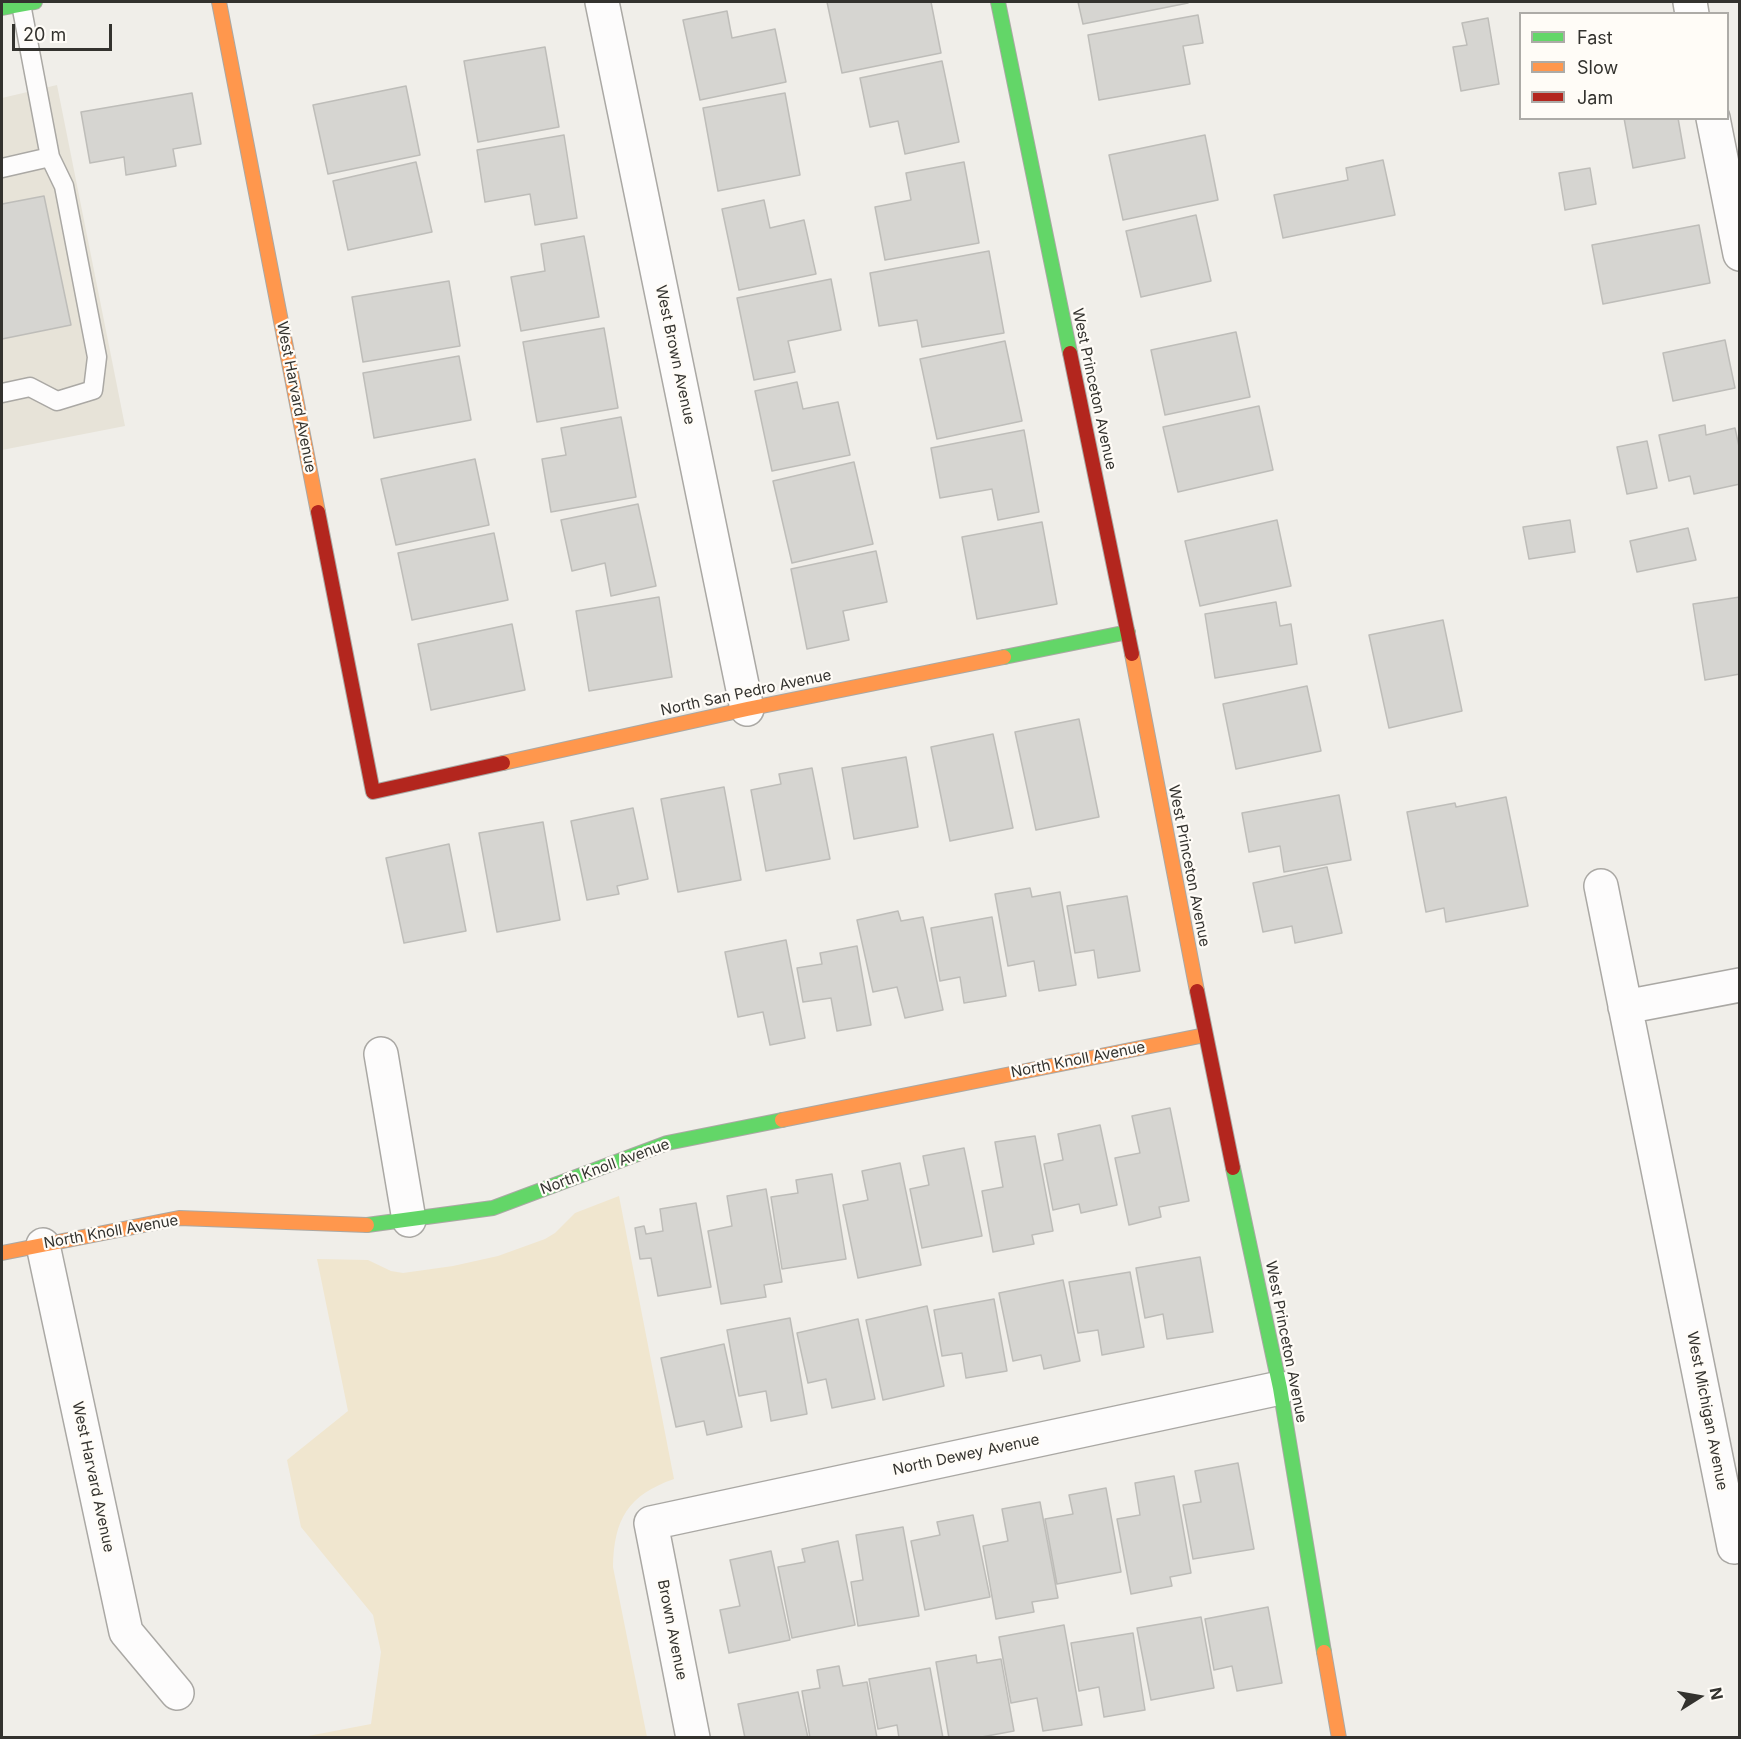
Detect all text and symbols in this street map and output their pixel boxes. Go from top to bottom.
scale bar [15,12,116,50]
legend [1519,12,1729,120]
text: 20 m [23,24,66,45]
text: Fast [1577,27,1613,48]
text: Slow [1577,57,1618,78]
text: Jam [1577,87,1613,108]
street label: West Brown Avenue [651,284,699,426]
street label: West Princeton Avenue [1068,307,1120,471]
street label: West Harvard Avenue [273,320,319,474]
street label: North San Pedro Avenue [659,666,833,720]
street label: West Princeton Avenue [1164,783,1214,949]
street label: North Knoll Avenue [1009,1038,1147,1082]
street label: North Knoll Avenue [538,1135,672,1199]
street label: North Knoll Avenue [42,1211,180,1253]
street label: West Princeton Avenue [1261,1259,1311,1425]
street label: West Michigan Avenue [1683,1330,1731,1492]
street label: West Harvard Avenue [68,1400,118,1554]
street label: North Dewey Avenue [891,1431,1041,1479]
street label: Brown Avenue [653,1578,691,1682]
north arrow [1669,1667,1729,1727]
text: N [1706,1686,1728,1701]

